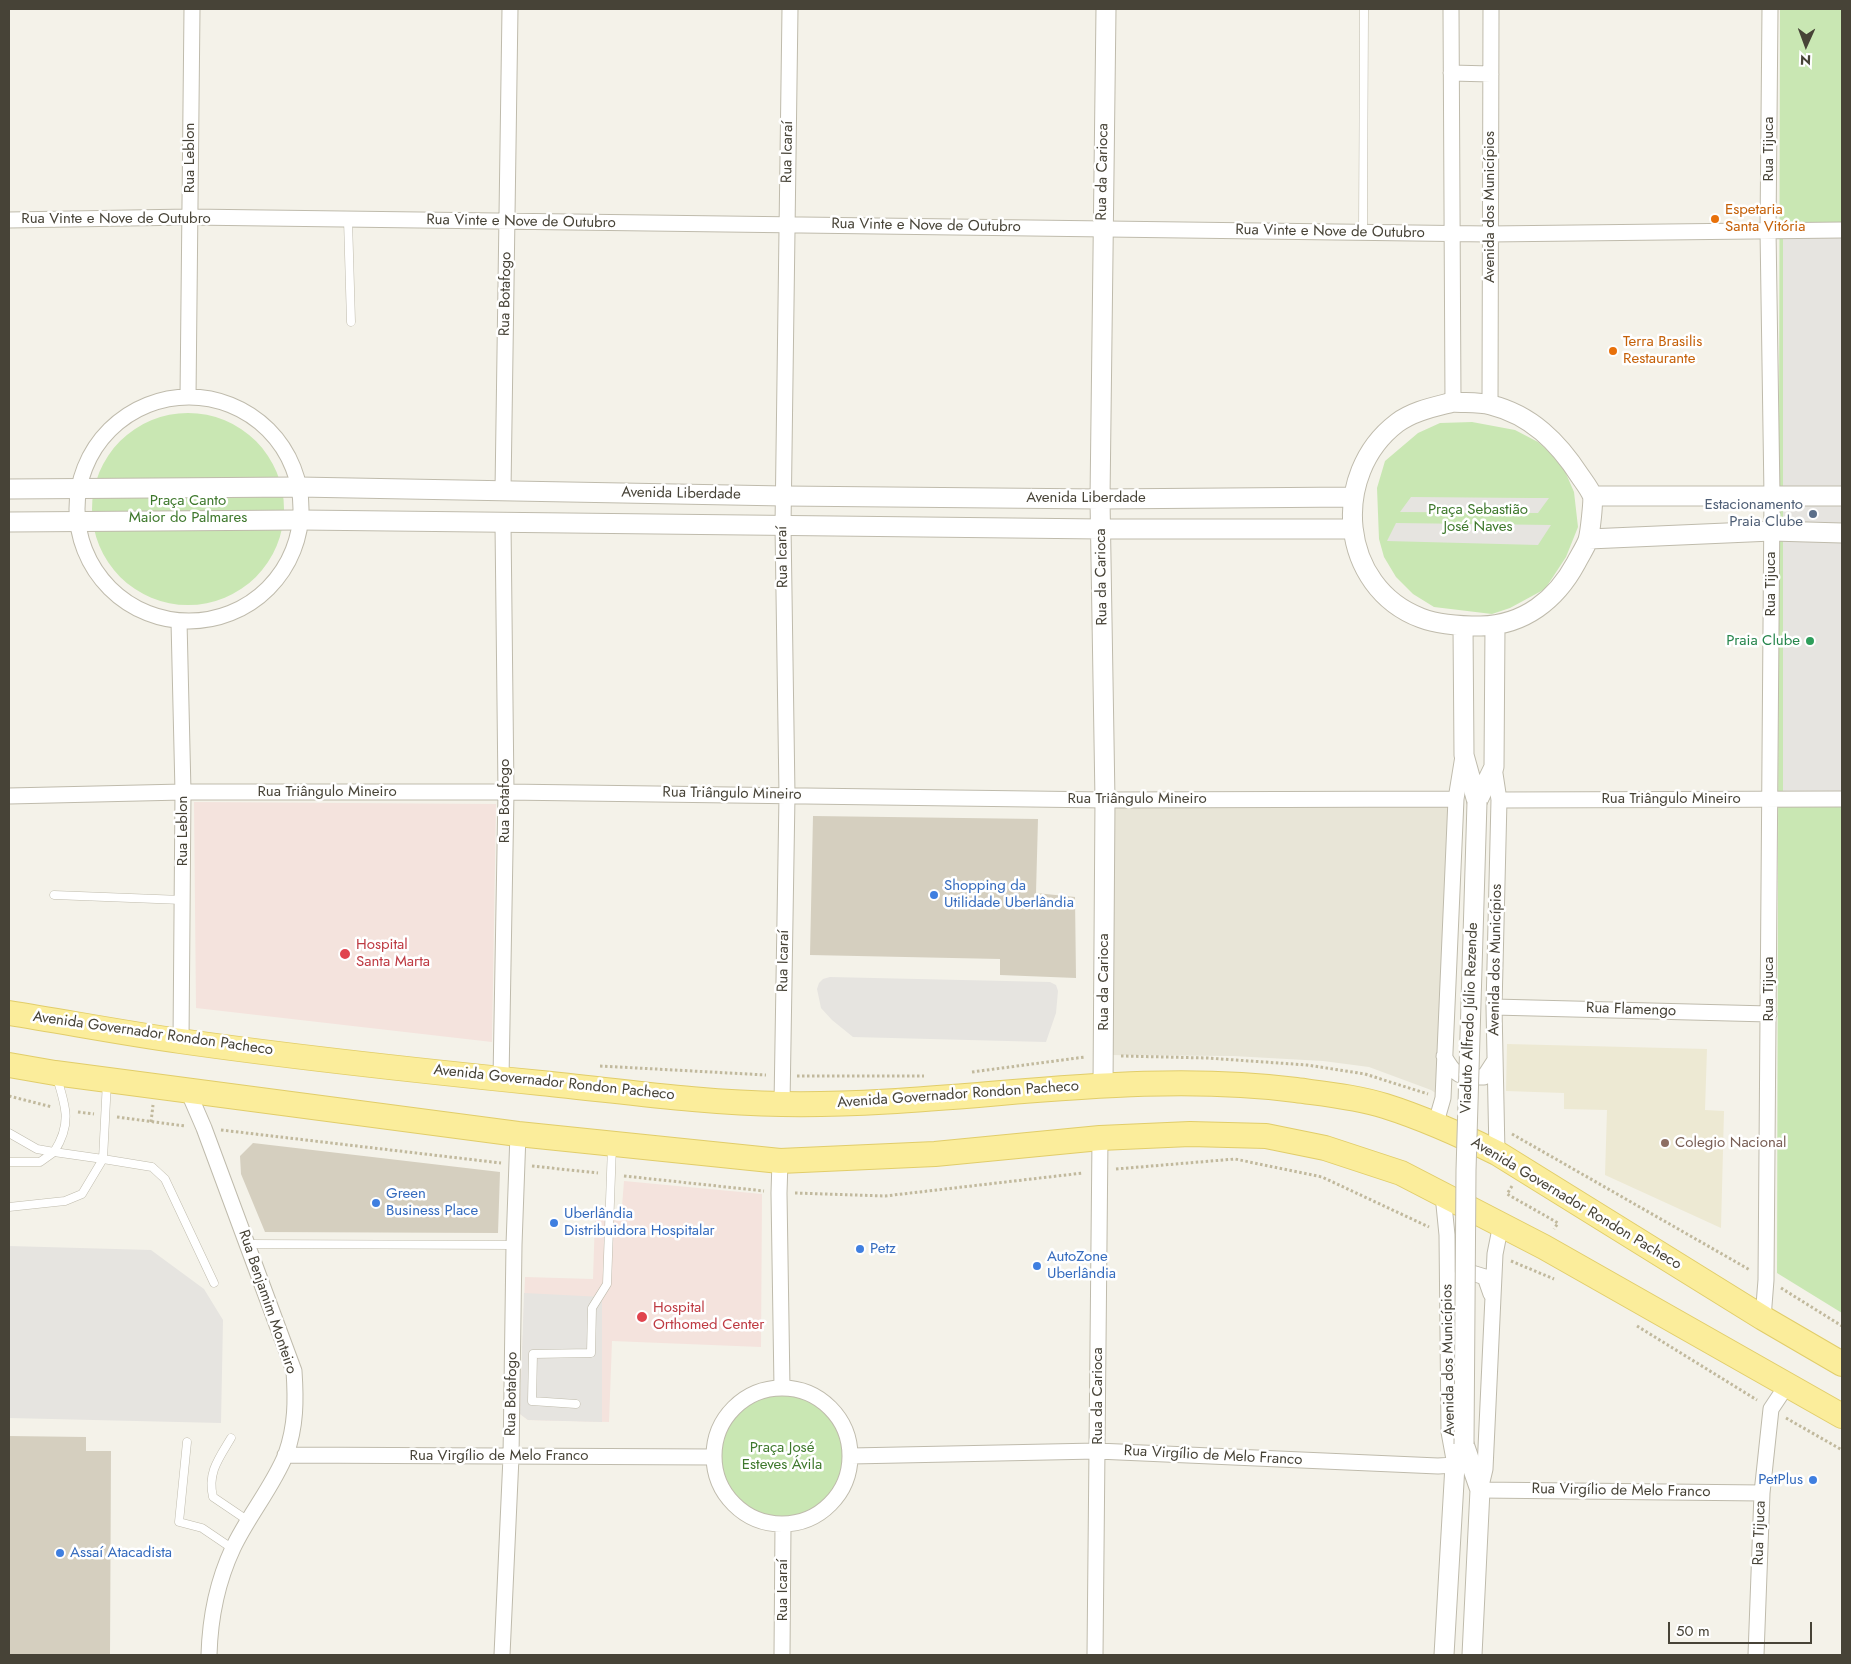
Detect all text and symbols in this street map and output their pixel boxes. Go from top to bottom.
north arrow [1781,20,1831,70]
text: N [1800,50,1811,70]
street label: Rua Tijuca [1760,117,1778,181]
street label: Rua Icaraí [778,121,798,183]
street label: Rua Leblon [181,123,199,193]
street label: Rua da Carioca [1093,123,1113,221]
street label: Avenida dos Municípios [1481,131,1499,283]
place label: Espetaria Santa Vitória [1725,201,1805,236]
street label: Rua Vinte e Nove de Outubro [21,210,211,228]
street label: Rua Vinte e Nove de Outubro [426,211,616,233]
marker: Espetaria Santa Vitória [1709,213,1721,225]
street label: Rua Vinte e Nove de Outubro [831,215,1021,237]
street label: Rua Vinte e Nove de Outubro [1235,221,1425,243]
street label: Rua Botafogo [496,252,516,336]
place label: Terra Brasilis Restaurante [1623,333,1702,368]
marker: Terra Brasilis Restaurante [1607,345,1619,357]
street label: Avenida Liberdade [621,484,741,504]
street label: Avenida Liberdade [1026,489,1146,507]
park label: Praça Canto Maior do Palmares [129,492,247,527]
place label: Estacionamento Praia Clube [1704,496,1803,531]
park label: Praça Sebastião José Naves [1428,501,1528,536]
marker: Estacionamento Praia Clube [1807,508,1819,520]
street label: Rua Icaraí [773,526,793,588]
street label: Rua da Carioca [1092,528,1112,626]
street label: Rua Tijuca [1762,552,1780,616]
place label: Praia Clube [1726,632,1800,650]
marker: Praia Clube [1804,635,1816,647]
street label: Rua Botafogo [496,759,514,843]
street label: Rua Triângulo Mineiro [257,783,397,801]
street label: Rua Triângulo Mineiro [662,784,802,804]
street label: Rua Triângulo Mineiro [1067,790,1207,808]
street label: Rua Triângulo Mineiro [1601,790,1741,808]
street label: Rua Leblon [174,796,192,866]
place label: Shopping da Utilidade Uberlândia [944,877,1074,912]
street label: Avenida dos Municípios [1486,884,1506,1036]
marker: Shopping da Utilidade Uberlândia [928,889,940,901]
street label: Viaduto Alfredo Júlio Rezende [1458,922,1482,1114]
street label: Rua Icaraí [774,930,794,992]
street label: Rua da Carioca [1095,933,1113,1031]
place label: Hospital Santa Marta [356,936,430,971]
marker: Hospital Santa Marta [338,947,352,961]
street label: Rua Tijuca [1760,957,1778,1021]
street label: Rua Flamengo [1586,999,1676,1021]
street label: Avenida Governador Rondon Pacheco [32,1008,274,1060]
street label: Avenida Governador Rondon Pacheco [433,1061,675,1105]
street label: Avenida Governador Rondon Pacheco [837,1078,1079,1112]
street label: Avenida Governador Rondon Pacheco [1468,1134,1684,1274]
place label: Colegio Nacional [1675,1134,1786,1152]
marker: Colegio Nacional [1659,1137,1671,1149]
place label: Green Business Place [386,1185,478,1220]
marker: Green Business Place [370,1197,382,1209]
place label: Uberlândia Distribuidora Hospitalar [564,1205,715,1240]
marker: Uberlândia Distribuidora Hospitalar [548,1217,560,1229]
street label: Rua Benjamim Monteiro [234,1228,300,1376]
place label: Petz [870,1240,896,1258]
marker: Petz [854,1243,866,1255]
place label: AutoZone Uberlândia [1047,1248,1116,1283]
marker: AutoZone Uberlândia [1031,1260,1043,1272]
street label: Avenida dos Municípios [1439,1284,1459,1436]
place label: Hospital Orthomed Center [653,1299,764,1334]
marker: Hospital Orthomed Center [635,1310,649,1324]
street label: Rua da Carioca [1089,1347,1107,1445]
street label: Rua Botafogo [502,1352,522,1436]
park label: Praça José Esteves Ávila [742,1439,822,1474]
street label: Rua Virgílio de Melo Franco [1123,1442,1303,1470]
street label: Rua Virgílio de Melo Franco [410,1447,588,1465]
place label: PetPlus [1758,1471,1803,1489]
marker: PetPlus [1807,1474,1819,1486]
street label: Rua Virgílio de Melo Franco [1531,1480,1711,1502]
street label: Rua Tijuca [1750,1500,1770,1566]
place label: Assaí Atacadista [70,1544,172,1562]
marker: Assaí Atacadista [54,1547,66,1559]
street label: Rua Icaraí [774,1559,792,1621]
scale bar [1671,1612,1815,1644]
text: 50 m [1676,1620,1710,1642]

